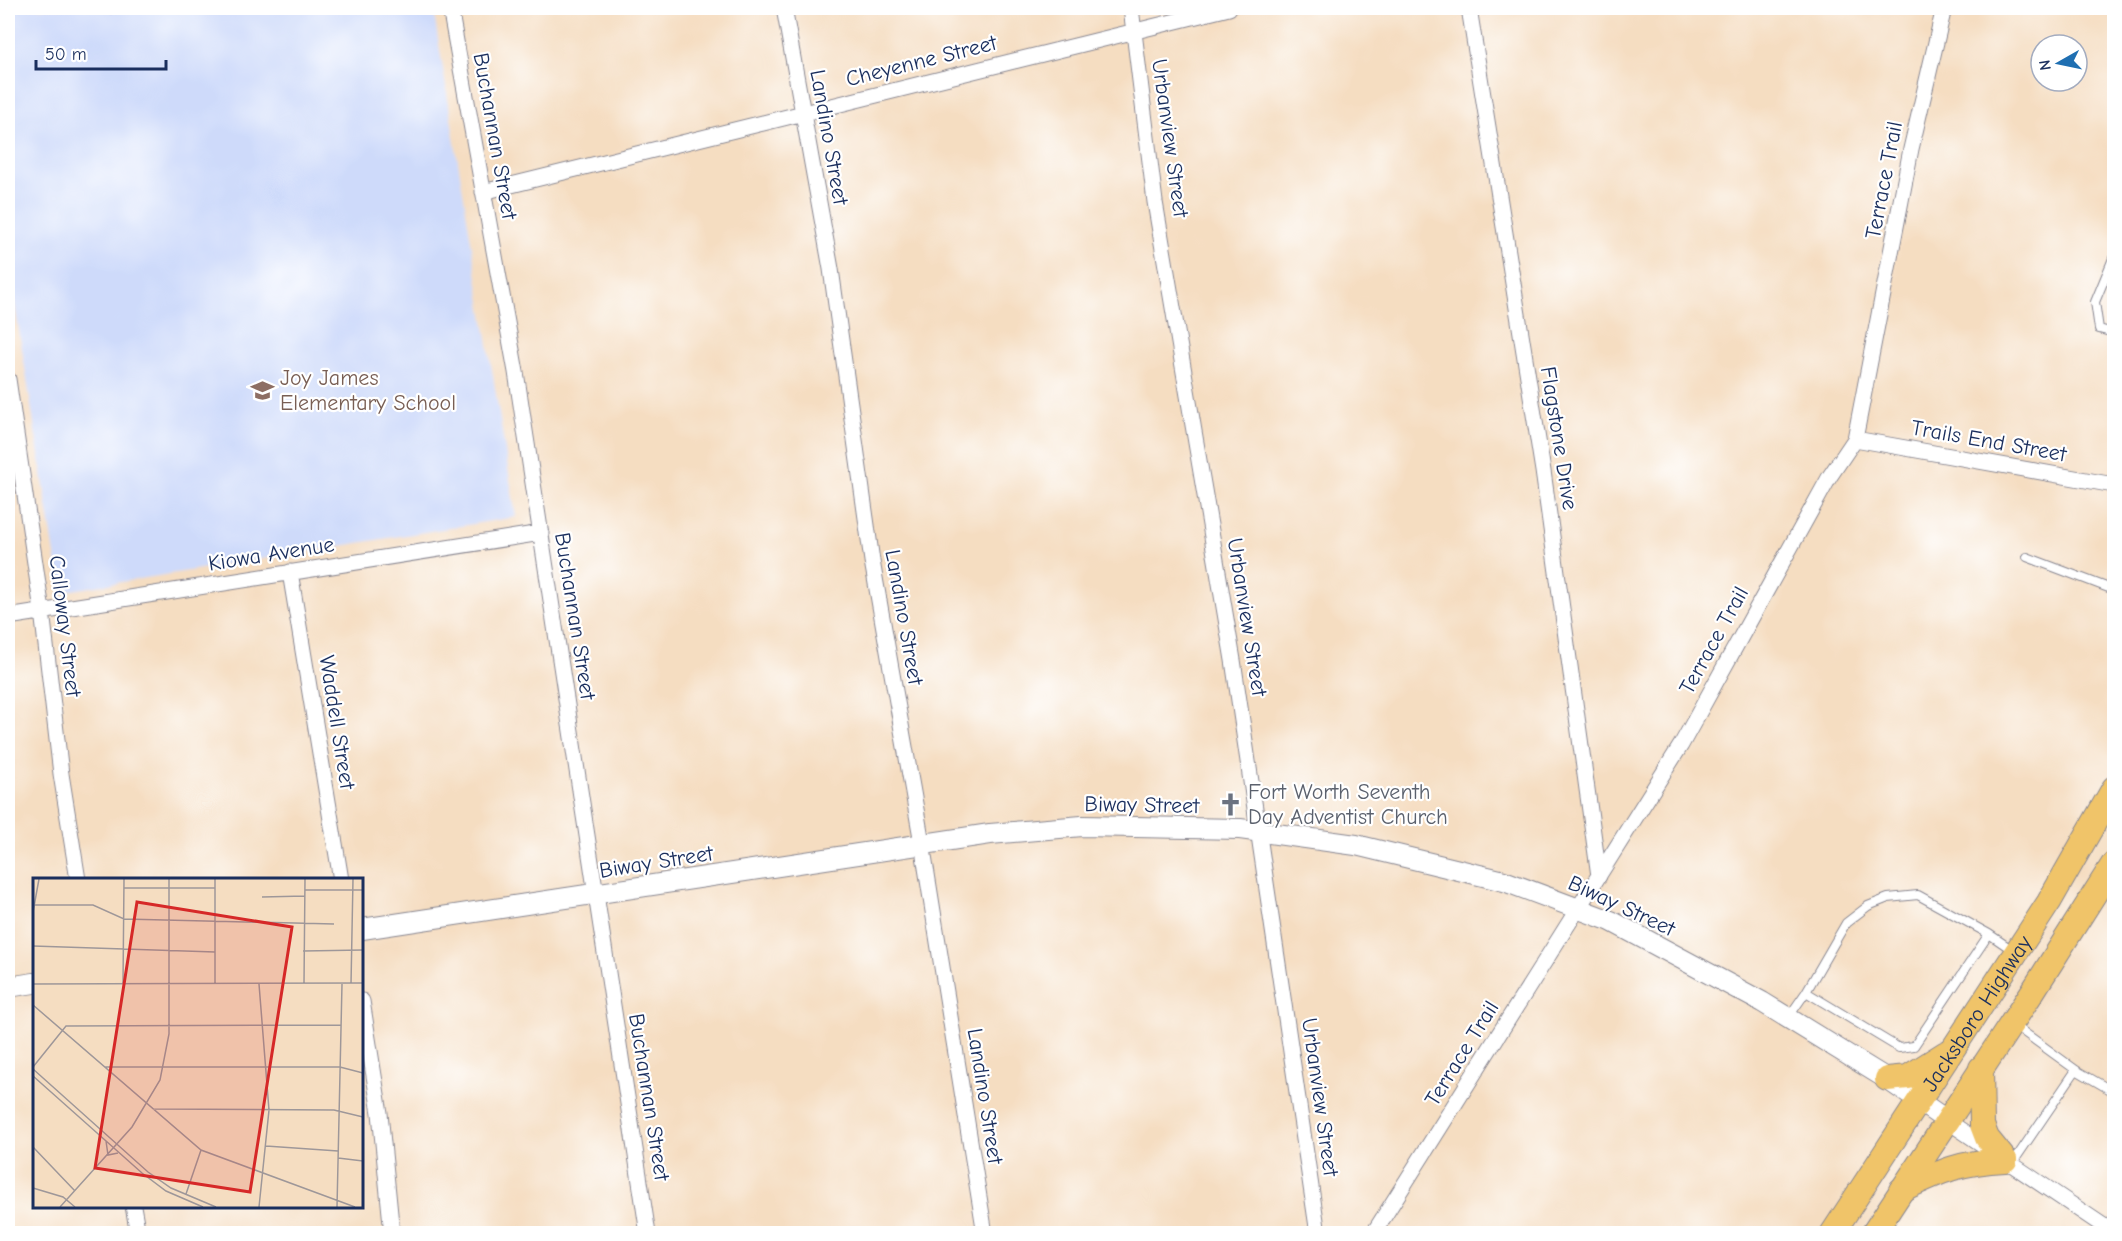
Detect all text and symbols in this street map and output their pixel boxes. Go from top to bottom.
street label: Cheyenne Street [843,29,1000,92]
scale bar [36,33,166,71]
north arrow [2029,33,2089,93]
text: 50 m [45,44,87,65]
street label: Buchannan Street [468,51,523,222]
street label: Urbanview Street [1146,57,1194,220]
text: N [2035,59,2055,72]
street label: Landino Street [804,67,854,208]
street label: Terrace Trail [1860,119,1908,241]
place label: Joy James Elementary School [280,365,456,416]
street label: Flagstone Drive [1535,365,1583,512]
school or university icon: Joy James Elementary School [249,377,275,403]
street label: Trails End Street [1909,415,2069,468]
street label: Kiowa Avenue [206,531,336,577]
street label: Buchannan Street [549,531,601,702]
street label: Urbanview Street [1222,536,1272,699]
street label: Landino Street [879,547,929,688]
street label: Calloway Street [43,554,87,699]
street label: Terrace Trail [1674,582,1754,699]
street label: Waddell Street [314,653,361,792]
place label: Fort Worth Seventh Day Adventist Church [1248,779,1448,830]
street label: Biway Street [1084,791,1200,819]
church icon: Fort Worth Seventh Day Adventist Church [1217,791,1243,817]
street label: Biway Street [597,840,716,884]
street label: Biway Street [1564,870,1680,942]
inset map [33,878,363,1208]
street label: Jacksboro Highway [1917,931,2038,1096]
street label: Terrace Trail [1419,996,1504,1111]
street label: Buchannan Street [623,1012,675,1183]
street label: Urbanview Street [1296,1016,1344,1179]
street label: Landino Street [961,1026,1009,1167]

